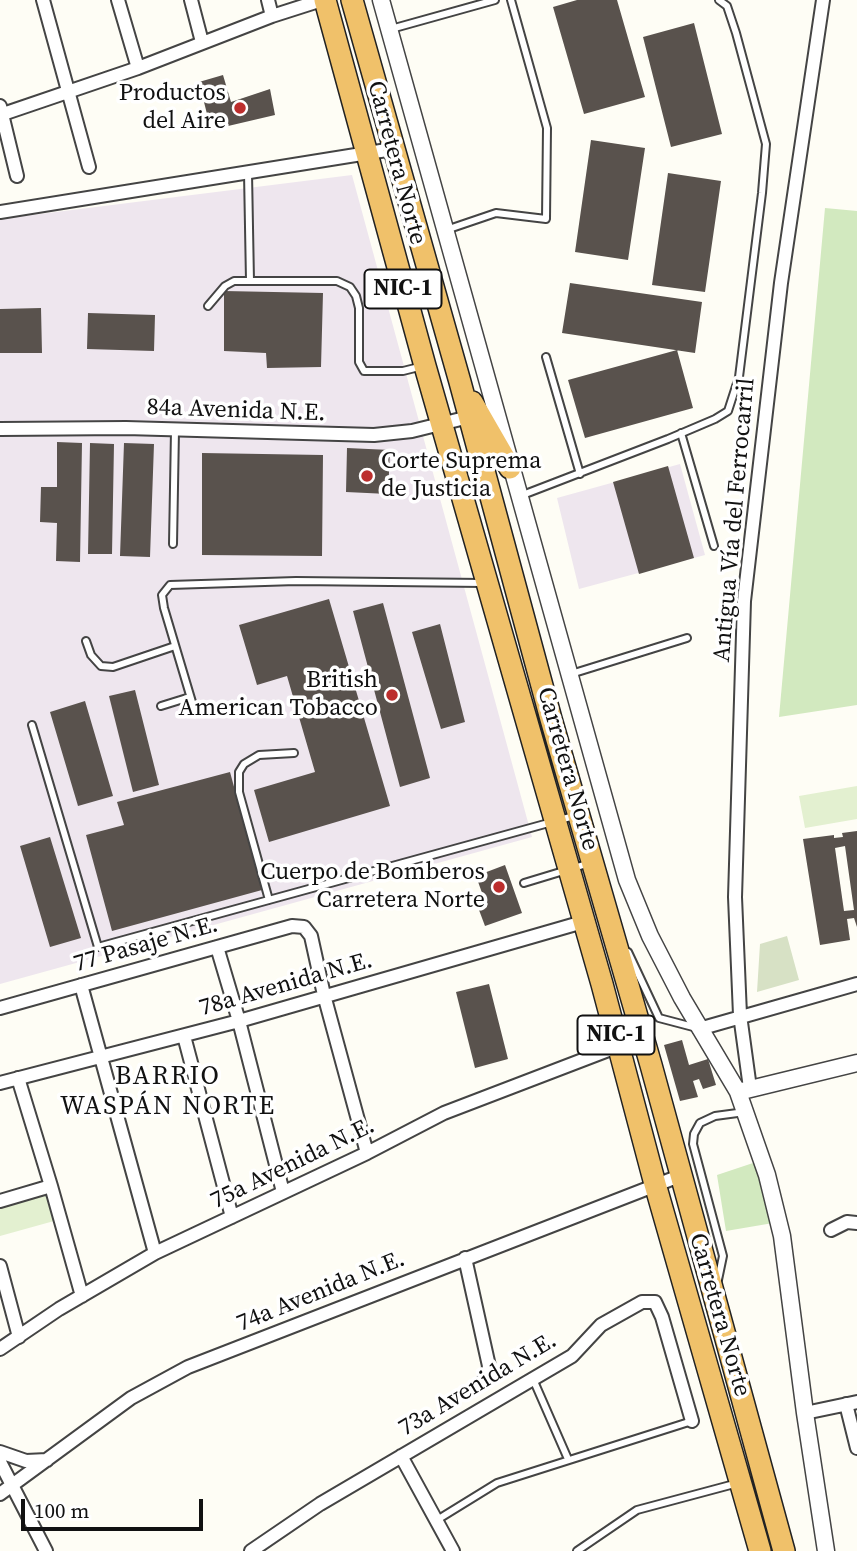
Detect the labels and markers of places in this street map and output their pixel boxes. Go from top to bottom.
place label: Productos del Aire [119,80,226,136]
marker: Productos del Aire [232,100,248,116]
place label: Corte Suprema de Justicia [381,448,541,504]
marker: Corte Suprema de Justicia [359,468,375,484]
place label: British American Tobacco [179,667,378,723]
marker: British American Tobacco [384,687,400,703]
place label: Cuerpo de Bomberos Carretera Norte [260,859,485,915]
marker: Cuerpo de Bomberos Carretera Norte [491,879,507,895]

